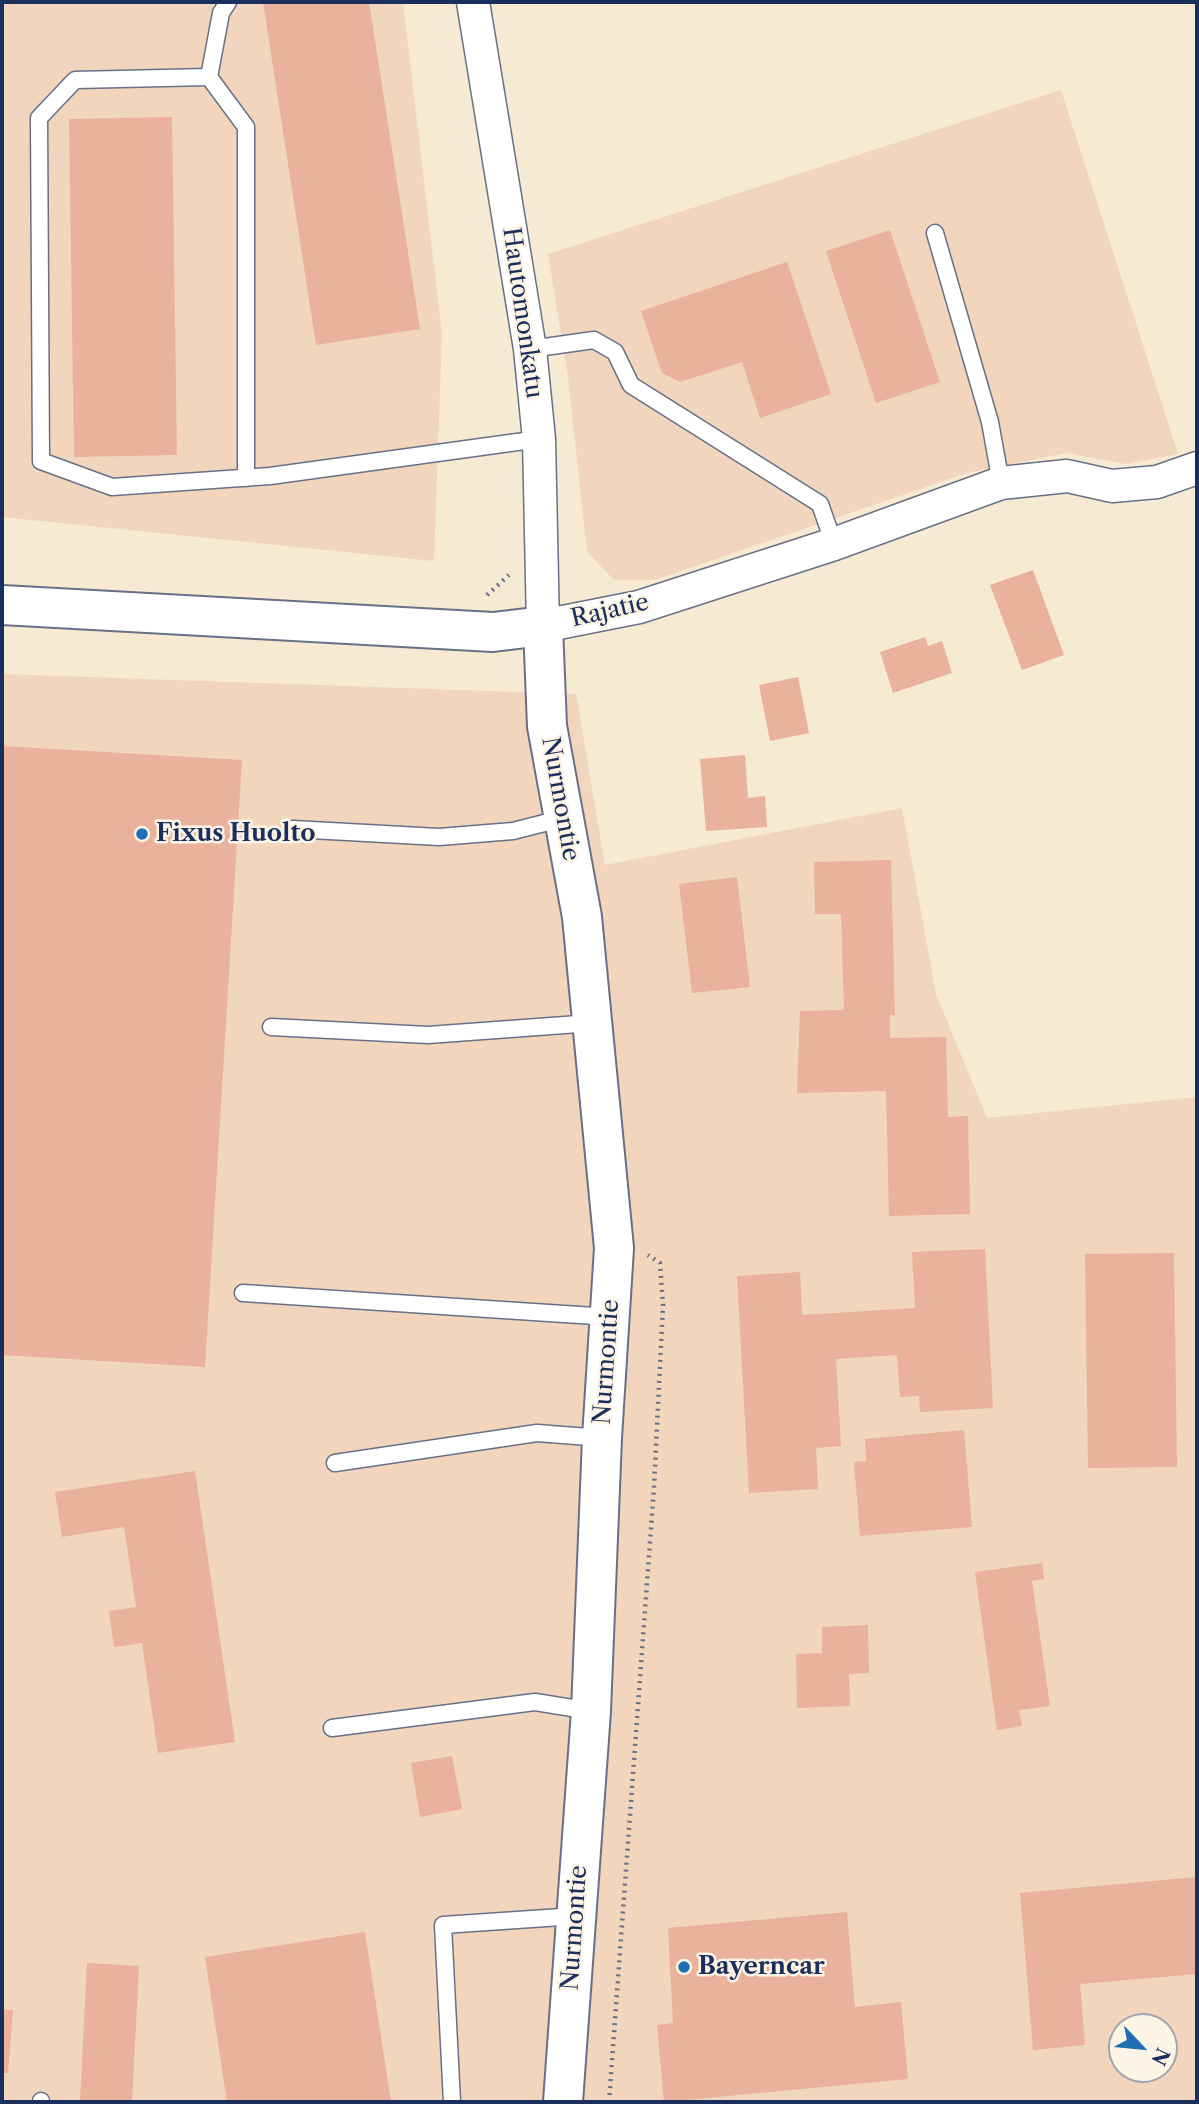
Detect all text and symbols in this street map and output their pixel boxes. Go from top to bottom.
street label: Hautomonkatu [496,226,548,400]
street label: Rajatie [568,588,652,634]
street label: Nurmontie [535,735,585,863]
place label: Fixus Huolto [156,820,315,848]
marker: Fixus Huolto [134,826,150,842]
street label: Nurmontie [588,1298,626,1426]
street label: Nurmontie [556,1864,594,1992]
place label: Bayerncar [698,1953,825,1981]
marker: Bayerncar [676,1959,692,1975]
north arrow [1108,2013,1178,2083]
text: N [1147,2044,1174,2069]

